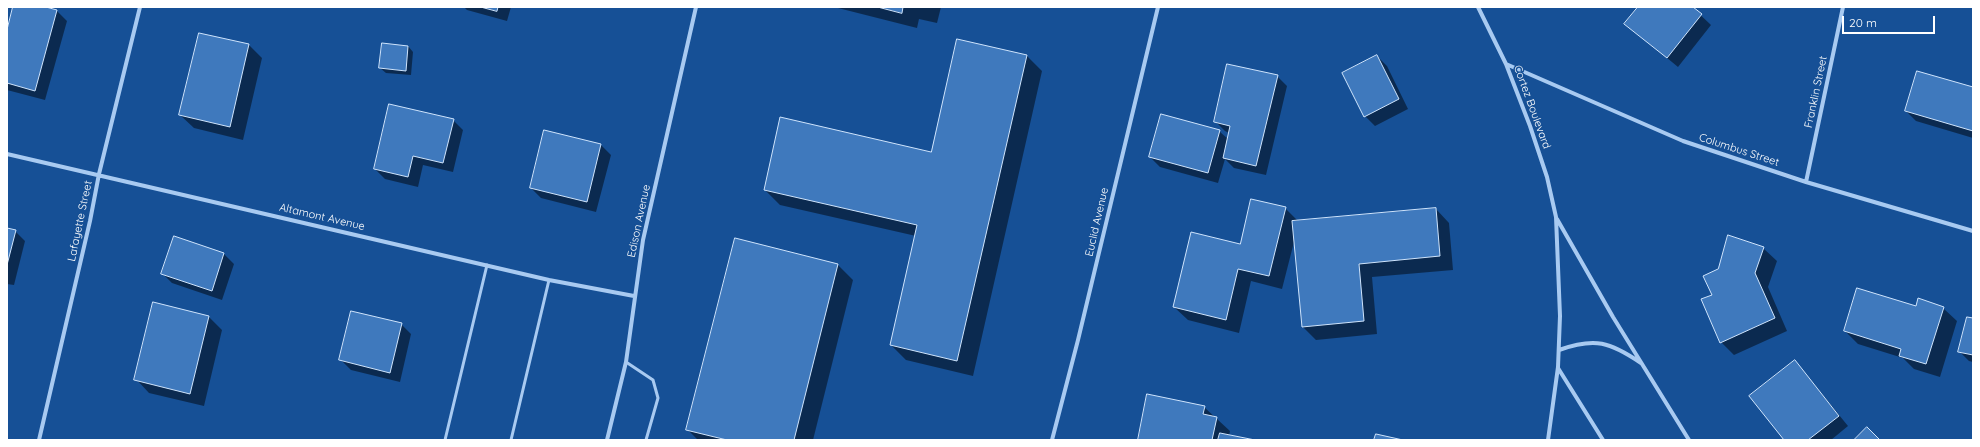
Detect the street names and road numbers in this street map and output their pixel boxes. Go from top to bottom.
street label: Franklin Street [1802,55,1830,129]
street label: Cortez Boulevard [1511,63,1553,151]
street label: Columbus Street [1697,131,1781,169]
street label: Lafayette Street [65,179,95,263]
street label: Edison Avenue [625,183,653,259]
street label: Euclid Avenue [1083,186,1111,258]
street label: Altamont Avenue [278,201,366,233]

